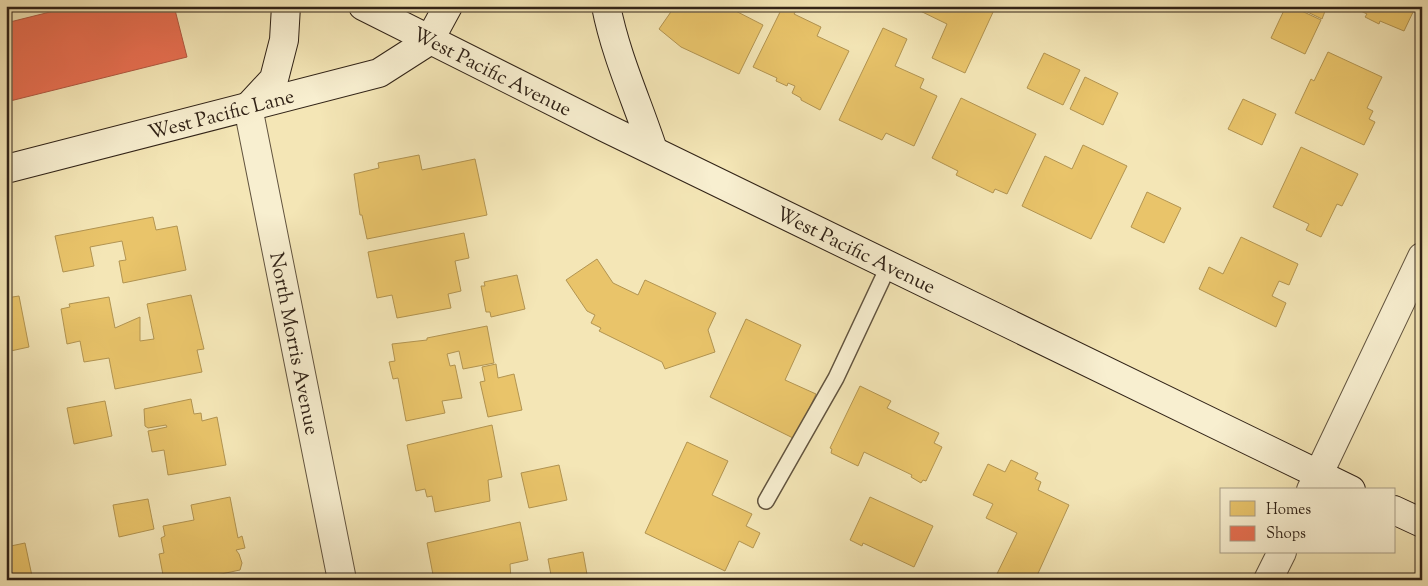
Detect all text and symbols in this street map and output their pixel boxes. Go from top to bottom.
street label: West Pacific Avenue [407,21,576,125]
street label: West Pacific Lane [146,83,298,149]
street label: West Pacific Avenue [770,201,940,303]
street label: North Morris Avenue [260,250,325,438]
legend [1220,488,1396,554]
text: Homes [1266,500,1311,521]
text: Shops [1266,524,1306,545]

